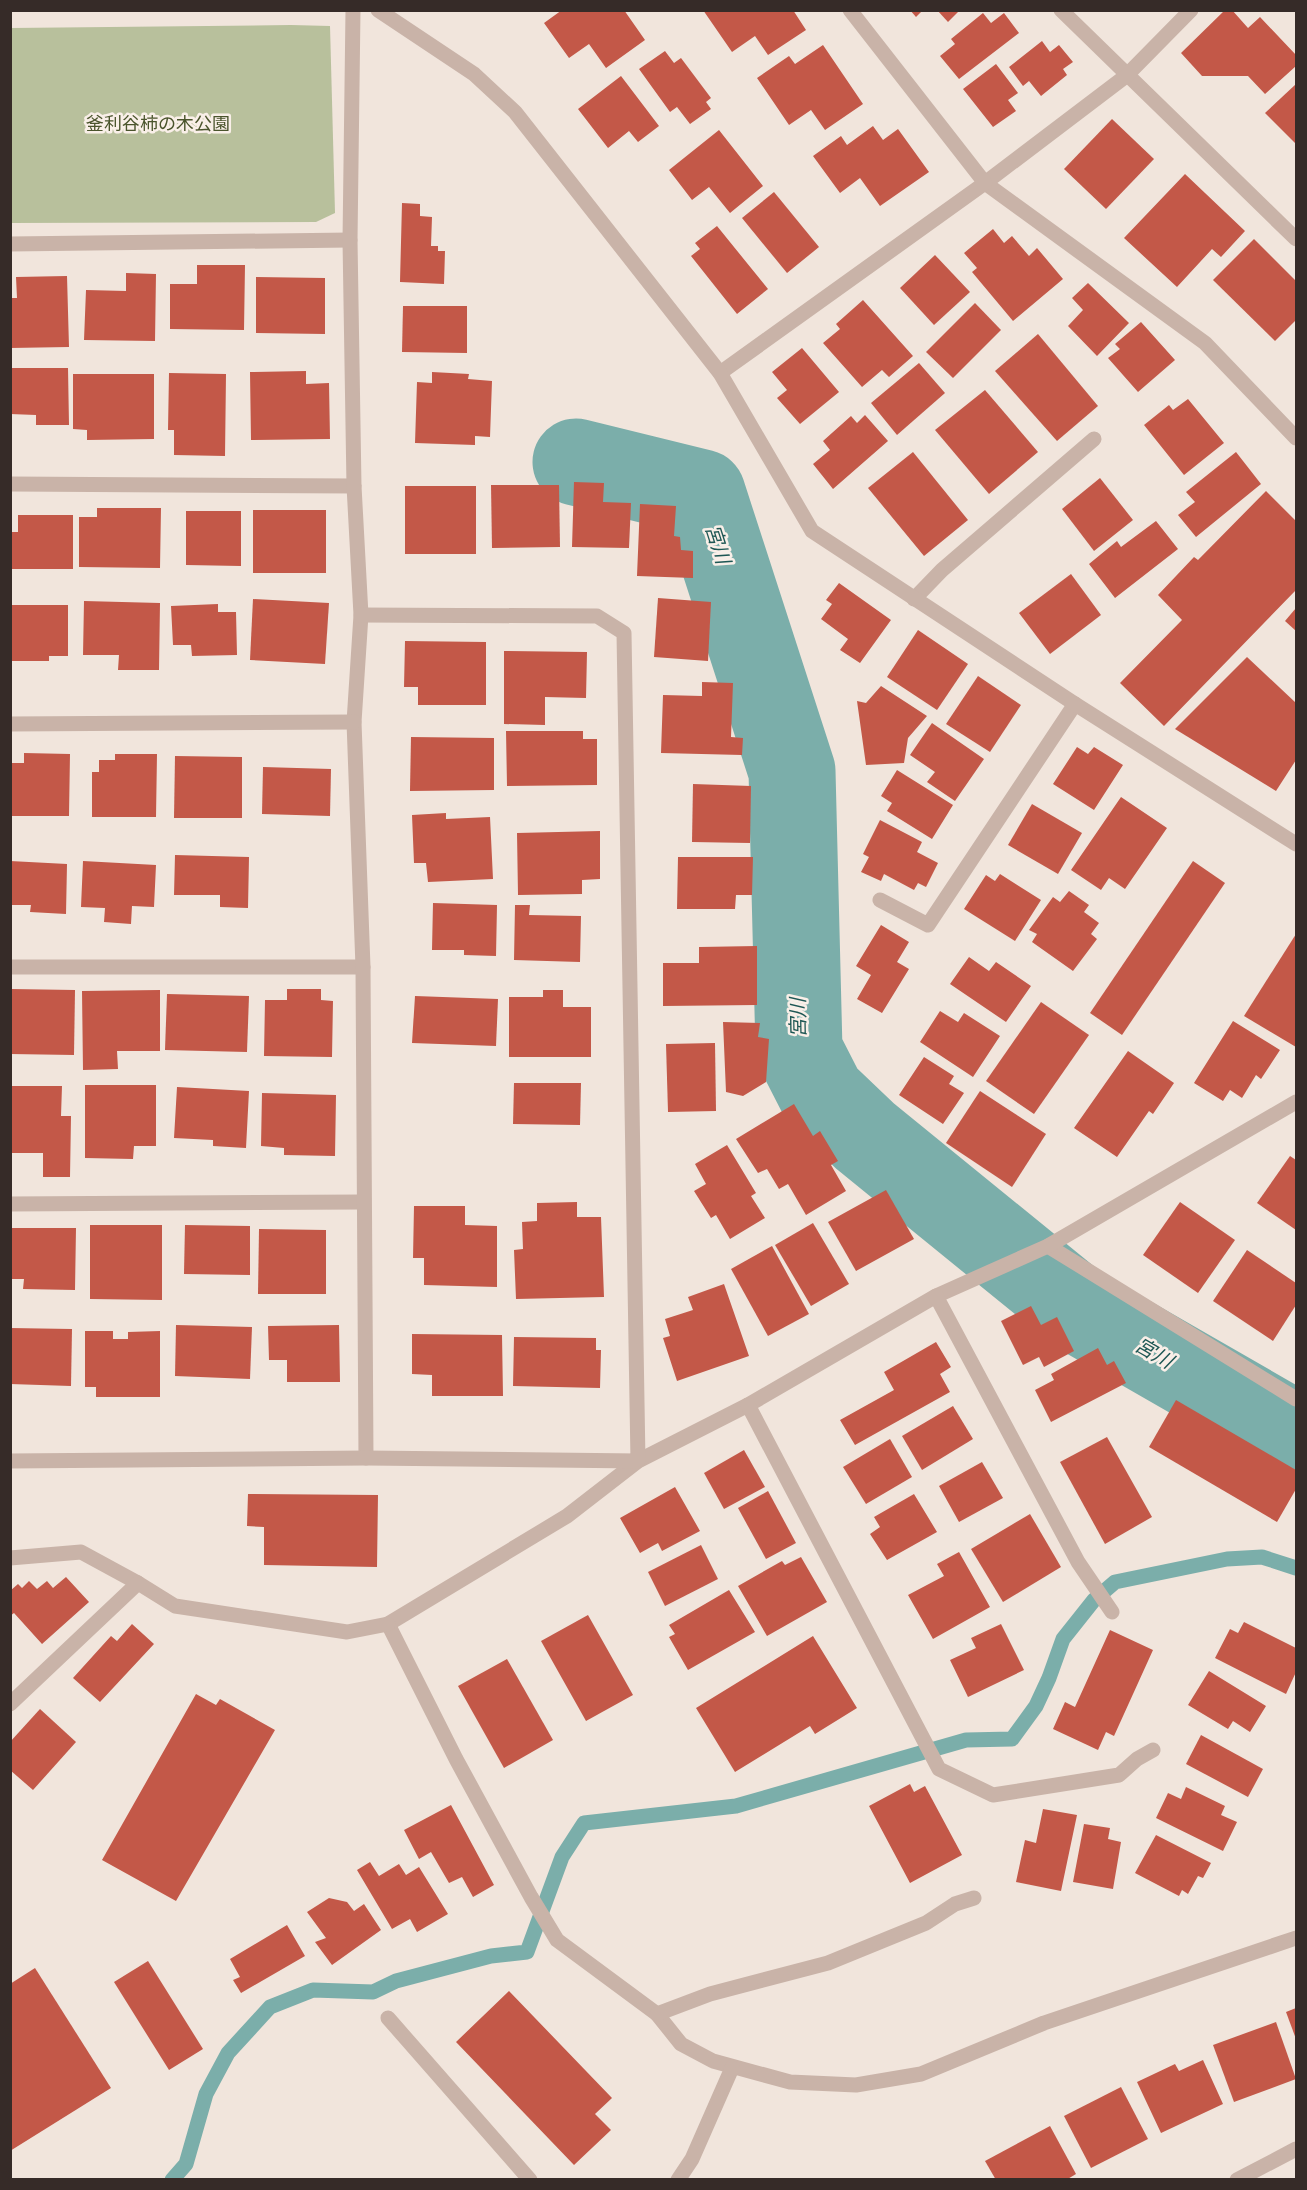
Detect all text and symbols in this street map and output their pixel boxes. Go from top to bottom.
park label: 釜利谷柿の木公園 [86,114,230,135]
water label: 宮川 [699,522,735,569]
water label: 宮川 [787,996,811,1038]
water label: 宮川 [1130,1333,1179,1375]

